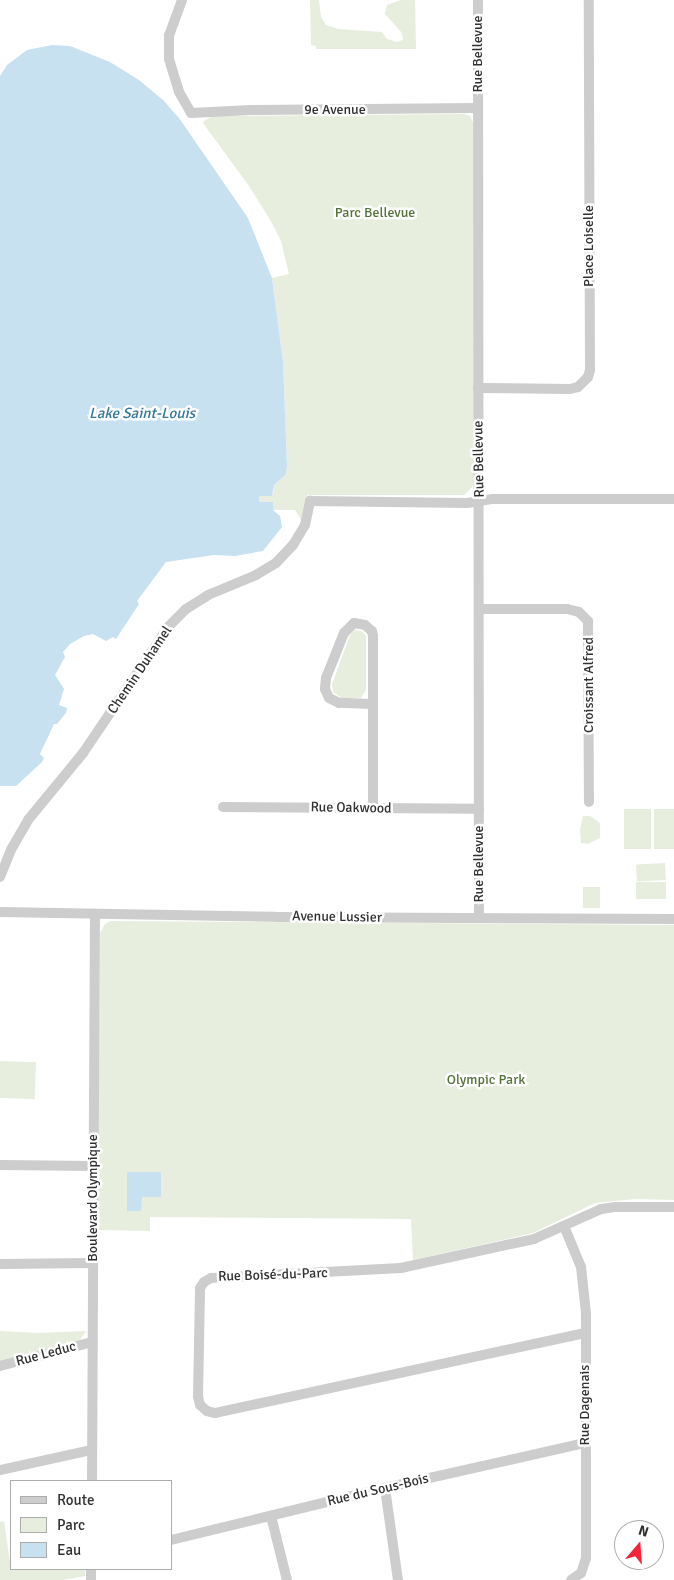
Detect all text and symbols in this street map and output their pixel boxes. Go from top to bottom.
street label: Rue Bellevue [470,15,486,93]
street label: 9e Avenue [304,102,366,118]
park label: Parc Bellevue [335,205,415,221]
street label: Place Loiselle [581,205,597,287]
water label: Lake Saint-Louis [89,405,195,423]
street label: Rue Bellevue [470,420,488,498]
street label: Chemin Duhamel [104,623,176,717]
street label: Croissant Alfred [581,637,597,733]
street label: Rue Oakwood [310,799,392,817]
street label: Rue Bellevue [471,825,487,903]
street label: Avenue Lussier [292,908,382,926]
park label: Olympic Park [447,1072,525,1088]
street label: Boulevard Olympique [85,1134,101,1262]
street label: Rue Boisé-du-Parc [218,1265,328,1285]
street label: Rue Leduc [14,1338,78,1370]
street label: Rue Dagenais [577,1365,593,1445]
street label: Rue du Sous-Bois [326,1470,430,1510]
legend [10,1480,172,1570]
text: Route [57,1491,94,1509]
text: Parc [57,1516,85,1534]
north arrow [614,1520,664,1570]
text: N [636,1522,651,1541]
text: Eau [57,1541,81,1559]

